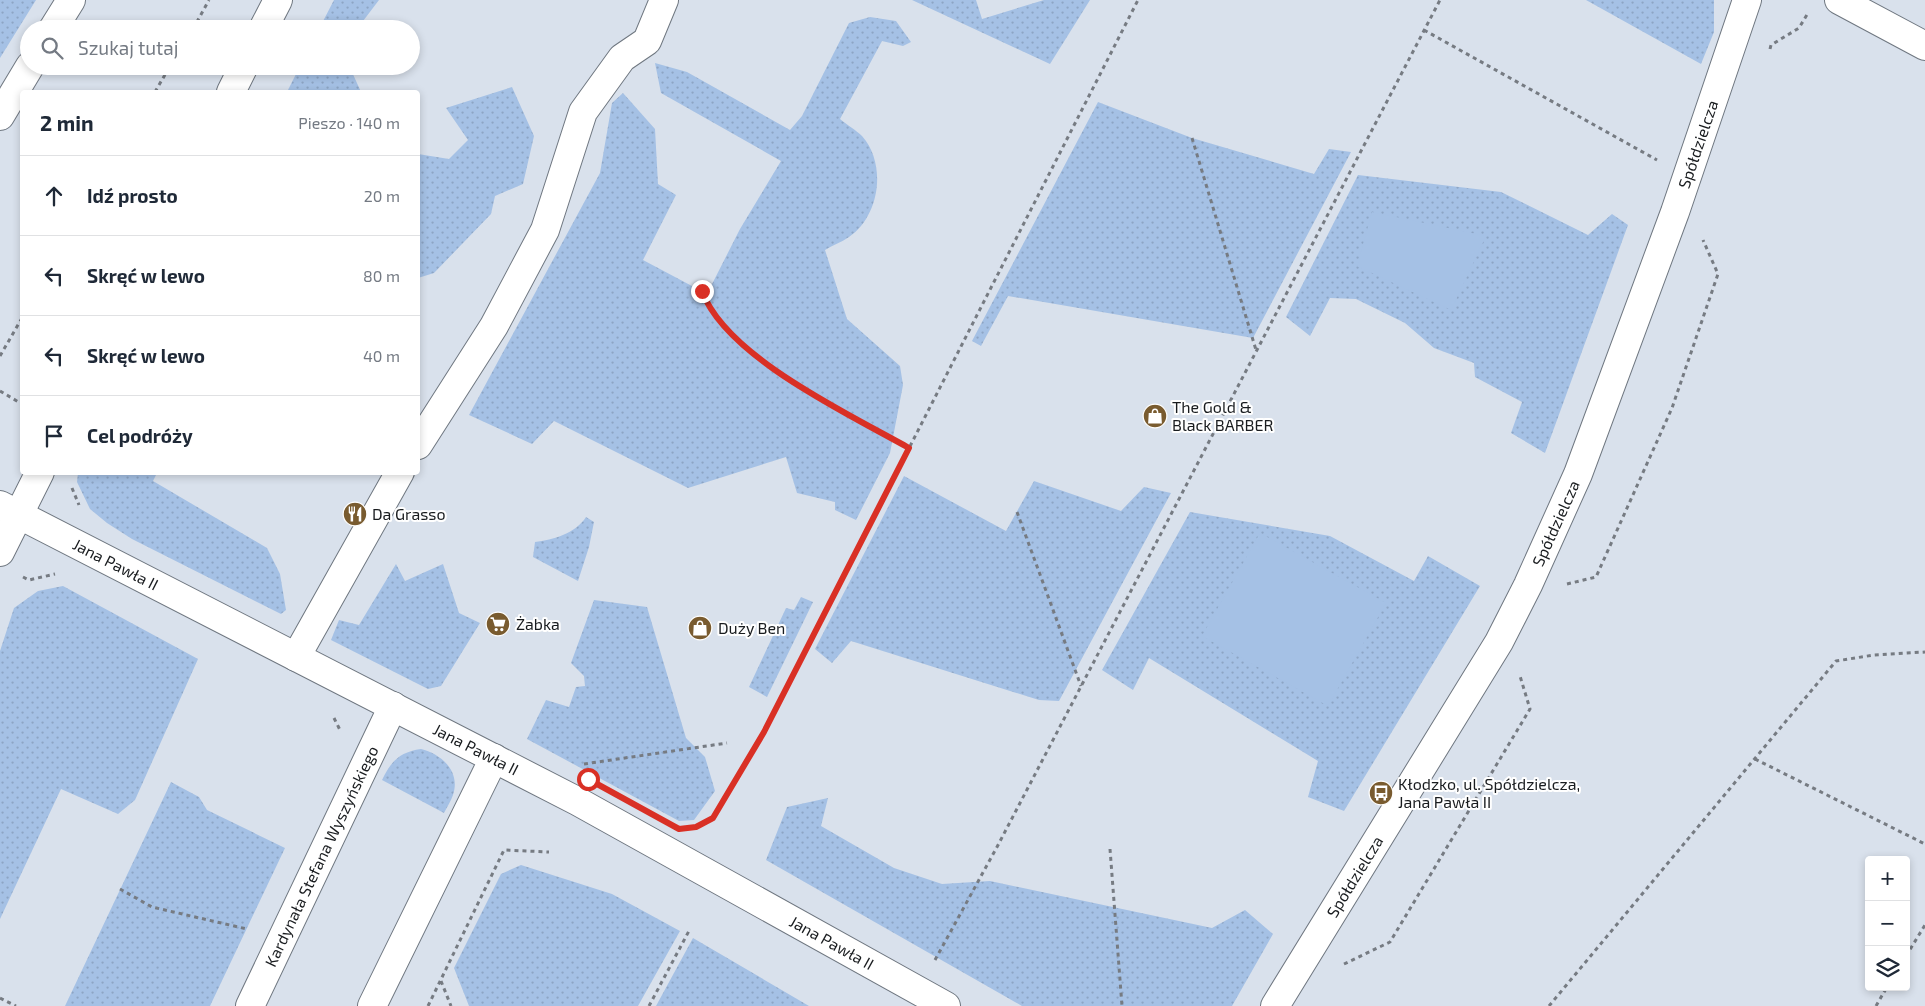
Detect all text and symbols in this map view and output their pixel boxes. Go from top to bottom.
search box [20,20,420,75]
icon: search [38,34,66,62]
text: Szukaj tutaj [78,36,178,59]
street label: Spółdzielcza [1674,97,1721,191]
text: 2 min [40,110,94,135]
text: Pieszo · 140 m [298,113,400,132]
icon: ahead [40,182,68,210]
text: Idź prosto [87,184,178,207]
text: 20 m [364,186,400,205]
icon: left [40,262,68,290]
text: Skręć w lewo [87,264,205,287]
text: 80 m [363,266,400,285]
route end [691,280,714,303]
icon: left [40,342,68,370]
text: Skręć w lewo [87,344,205,367]
text: 40 m [363,346,400,365]
place label: The Gold & Black BARBER [1172,397,1273,434]
shop icon: The Gold & Black BARBER [1142,403,1168,429]
icon: arrive [40,422,68,450]
text: Cel podróży [87,424,193,447]
street label: Spółdzielcza [1528,477,1583,569]
restaurant icon: Da Grasso [342,501,368,527]
place label: Da Grasso [372,504,446,523]
street label: Jana Pawła II [70,534,162,594]
supermarket icon: Żabka [485,611,511,637]
place label: Żabka [516,614,560,633]
shop icon: Duży Ben [687,615,713,641]
place label: Duży Ben [718,618,785,637]
street label: Jana Pawła II [430,719,522,779]
street label: Kardynała Stefana Wyszyńskiego [260,742,382,969]
route start [577,768,600,791]
place label: Kłodzko, ul. Spółdzielcza, Jana Pawła II [1398,774,1580,811]
bus stop icon: Kłodzko, ul. Spółdzielcza, Jana Pawła II [1368,780,1394,806]
street label: Spółdzielcza [1322,832,1386,920]
map controls [1865,856,1910,991]
button: + [1865,856,1910,901]
button: − [1865,901,1910,946]
street label: Jana Pawła II [787,911,877,973]
button: layers [1865,946,1910,991]

